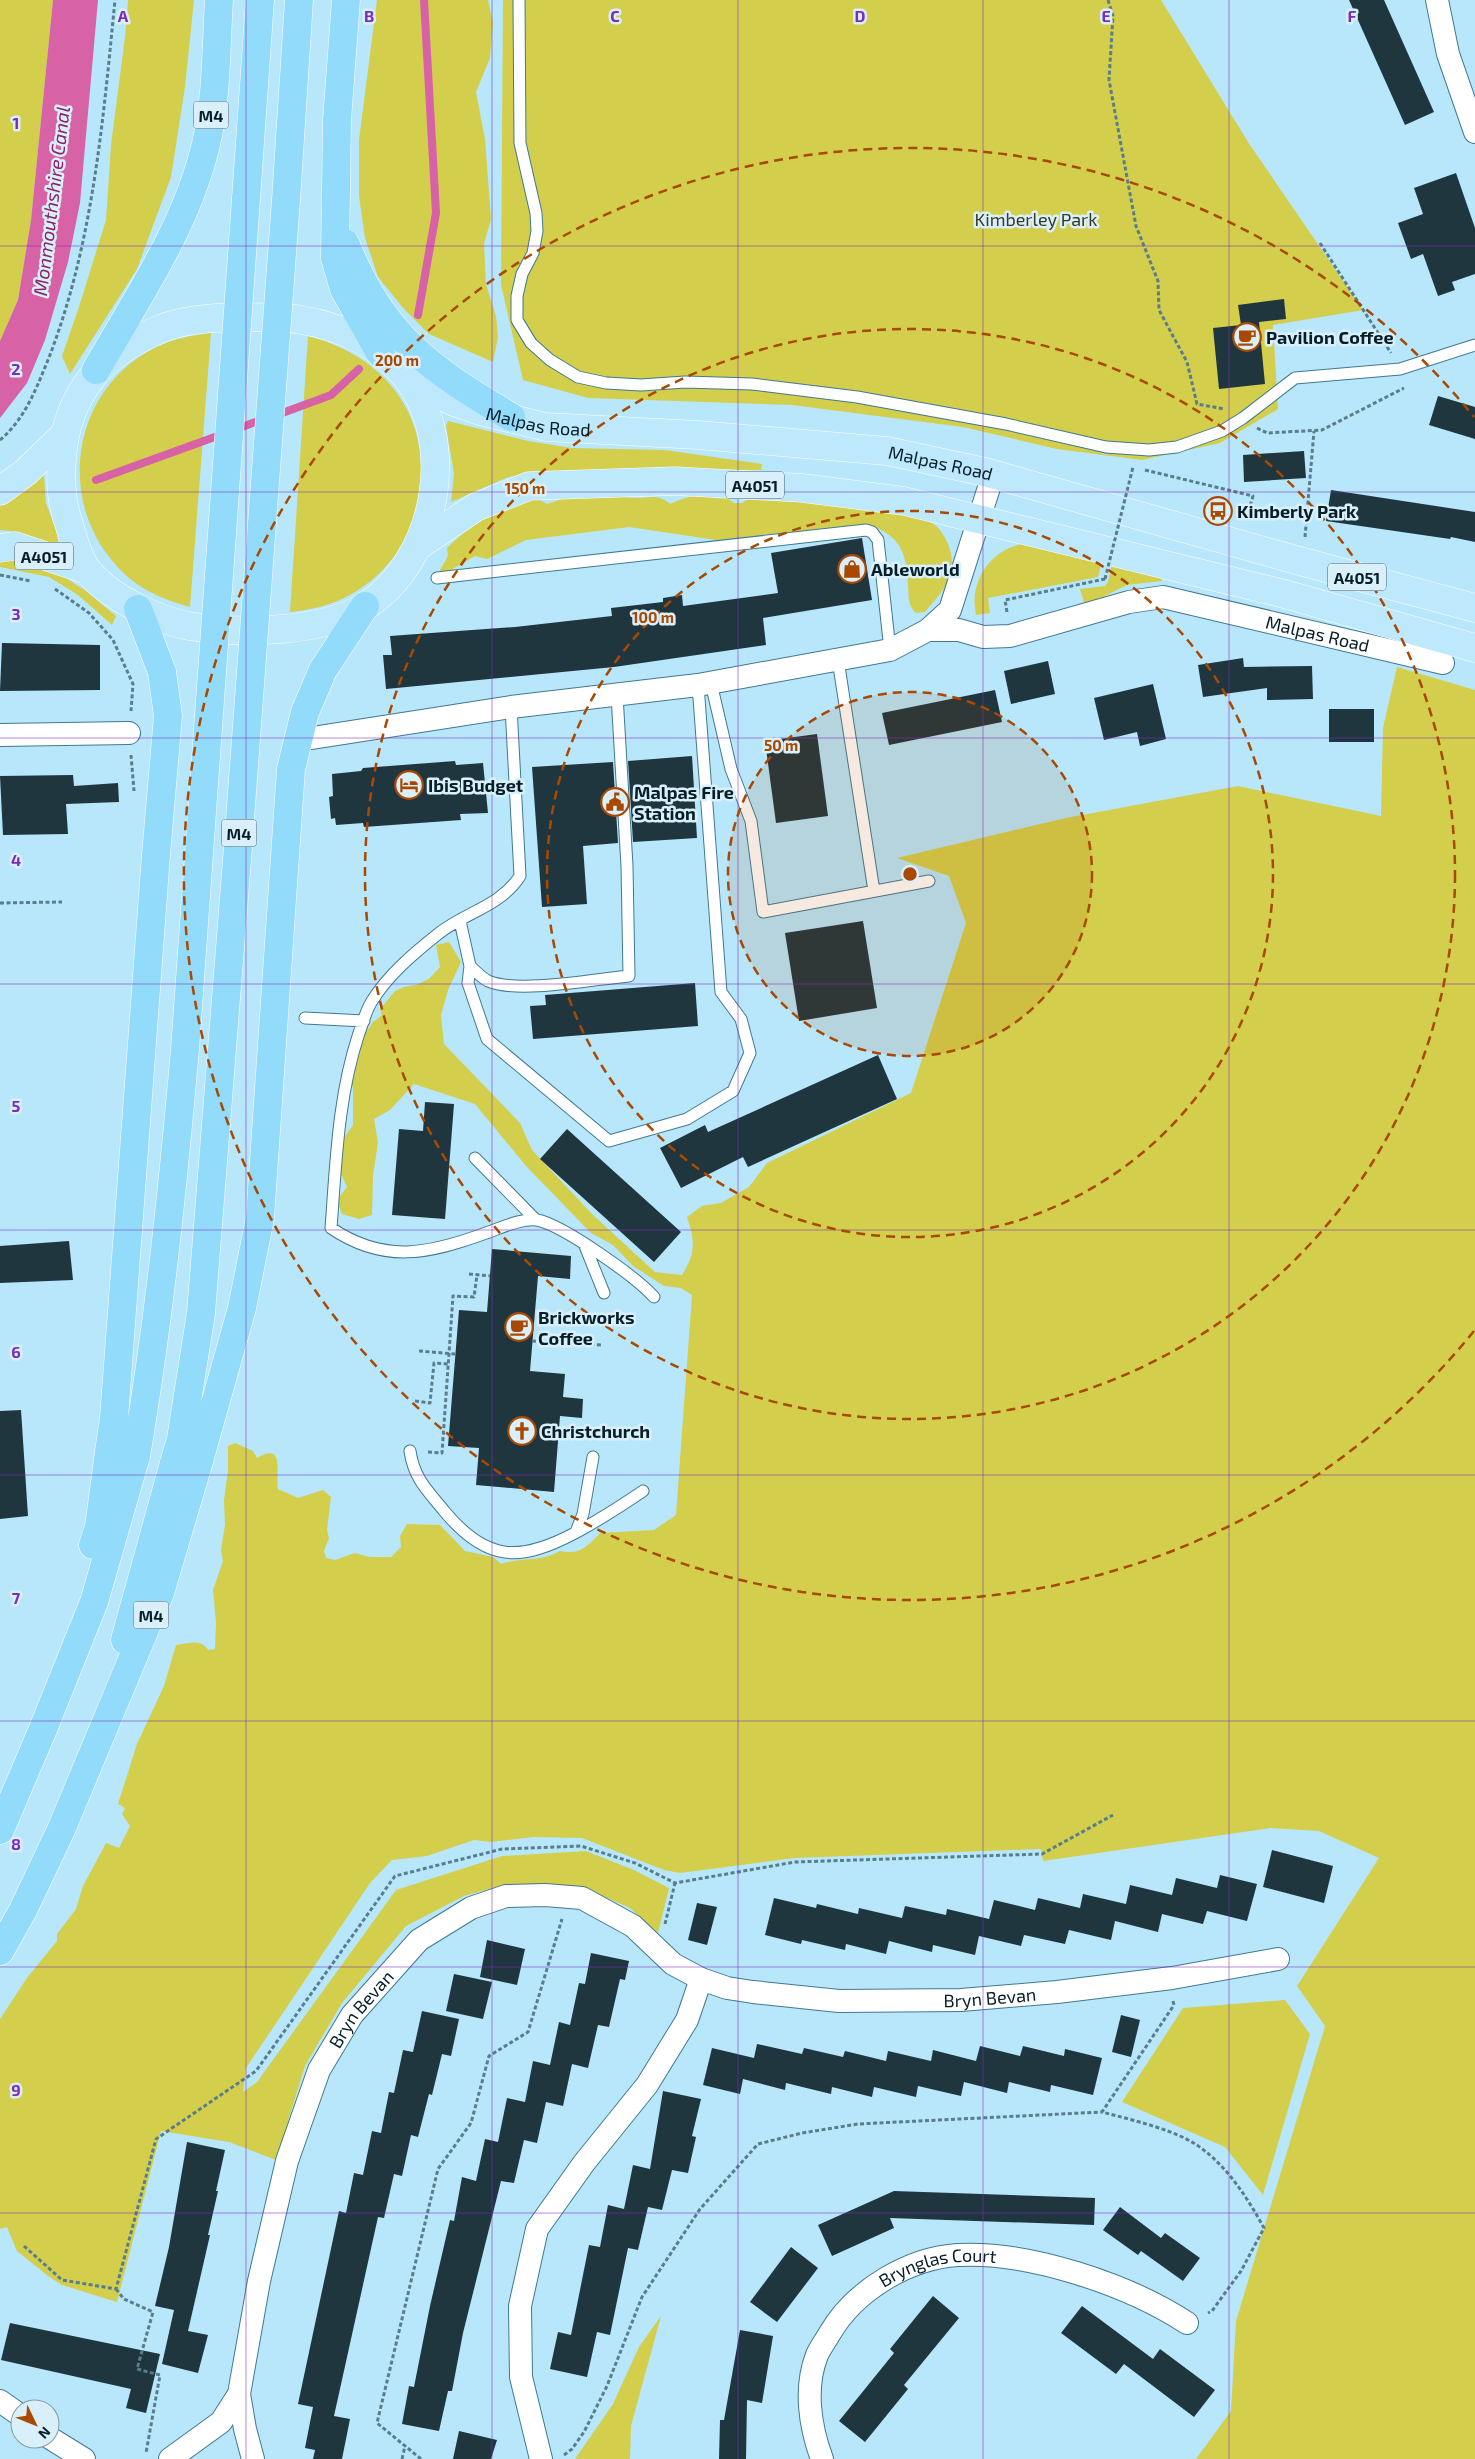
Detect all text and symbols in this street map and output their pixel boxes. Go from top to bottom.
text: A [118,6,129,25]
text: B [364,6,374,25]
text: C [610,6,620,25]
text: D [855,6,866,25]
text: E [1101,6,1111,25]
text: F [1348,6,1357,25]
road number: M4 [194,102,228,128]
water label: Monmouthshire Canal [28,105,74,297]
text: 1 [13,113,19,132]
park label: Kimberley Park [975,208,1097,230]
cafe icon: Pavilion Coffee [1232,322,1262,352]
place label: Pavilion Coffee [1266,326,1394,348]
text: 200 m [375,351,419,369]
text: 2 [11,359,21,378]
street label: Malpas Road [484,402,591,440]
street label: Malpas Road [886,441,995,485]
road number: A4051 [726,472,784,498]
text: 150 m [505,479,545,497]
bus stop icon: Kimberly Park [1203,496,1233,526]
place label: Kimberly Park [1237,500,1356,522]
road number: A4051 [15,542,73,570]
shop icon: Ableworld [837,554,867,584]
place label: Ableworld [871,558,960,580]
road number: A4051 [1328,564,1386,590]
text: 3 [11,604,21,623]
text: 100 m [632,608,674,626]
street label: Malpas Road [1263,611,1372,656]
text: 50 m [764,736,798,754]
hotel icon: Ibis Budget [394,770,424,800]
place label: Ibis Budget [428,774,524,796]
place label: Malpas Fire Station [634,781,734,824]
public building icon: Malpas Fire Station [600,787,630,817]
road number: M4 [222,820,256,846]
text: 4 [11,850,21,869]
centre of rings [901,865,919,883]
text: 5 [12,1096,21,1115]
place label: Brickworks Coffee [538,1306,635,1349]
cafe icon: Brickworks Coffee [504,1312,534,1342]
text: 6 [11,1342,21,1361]
church icon: Christchurch [507,1416,537,1446]
place label: Christchurch [541,1420,650,1442]
text: 7 [12,1588,21,1607]
road number: M4 [134,1602,168,1628]
text: 8 [11,1834,21,1853]
street label: Bryn Bevan [324,1965,398,2052]
street label: Bryn Bevan [943,1983,1037,2011]
text: 9 [11,2080,21,2099]
street label: Brynglas Court [874,2244,998,2291]
north arrow [10,2399,60,2449]
text: N [35,2424,55,2443]

